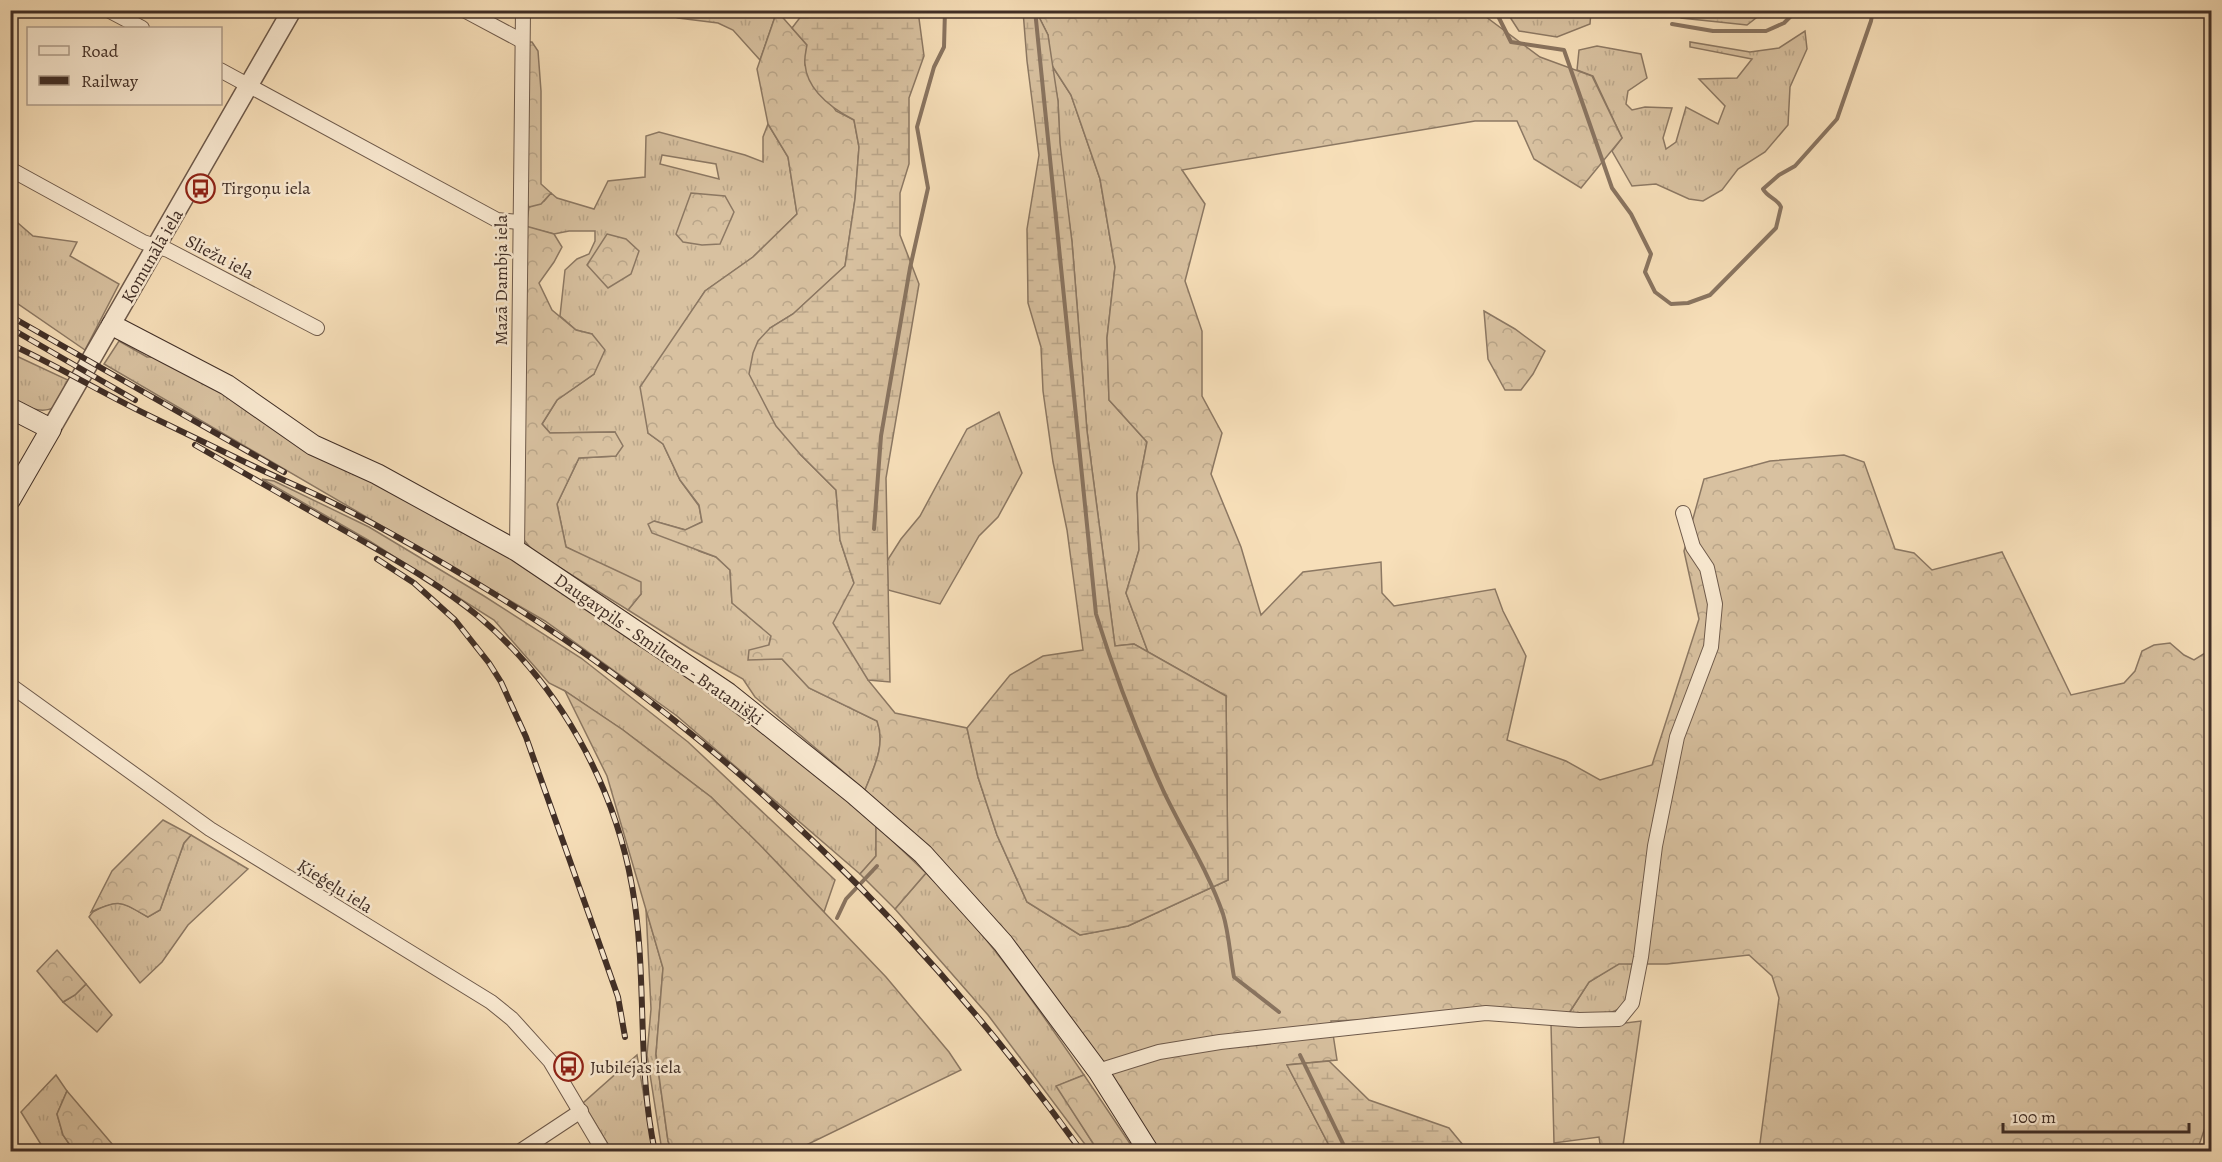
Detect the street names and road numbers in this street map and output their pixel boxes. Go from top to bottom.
street label: Komunālā iela [115,204,189,307]
street label: Mazā Dambja iela [489,214,513,346]
street label: Sliežu iela [182,229,259,285]
street label: Daugavpils - Smiltene - Bratanišķi [550,567,768,731]
street label: Ķieģeļu iela [293,853,378,919]

